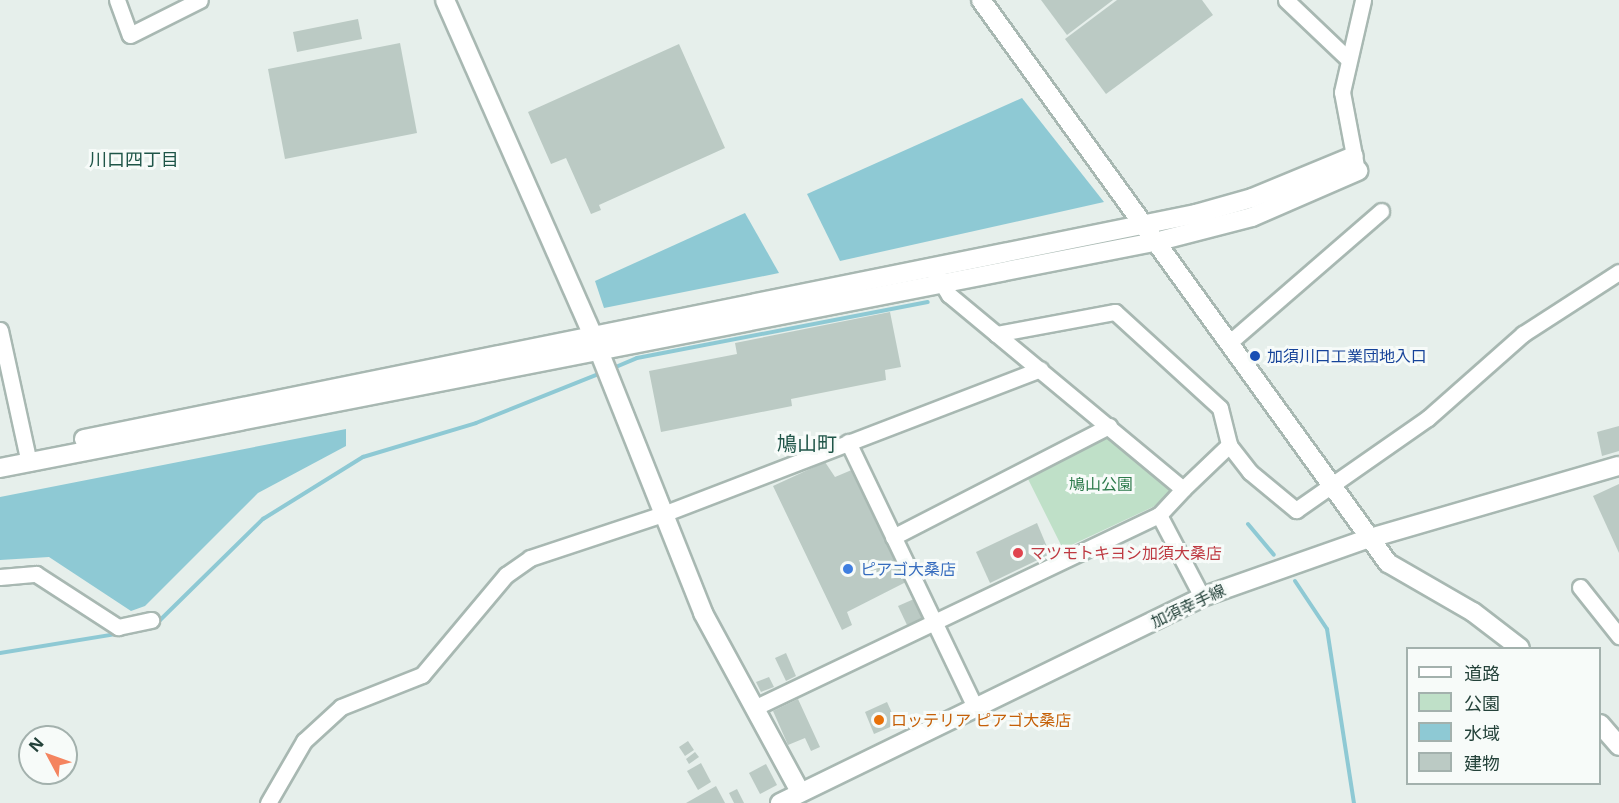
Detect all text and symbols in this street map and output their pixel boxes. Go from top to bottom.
district label: 川口四丁目 [89,148,179,170]
place label: 加須川口工業団地入口 [1267,346,1427,366]
marker: 加須川口工業団地入口 [1248,349,1262,363]
district label: 鳩山町 [777,431,837,455]
park label: 鳩山公園 [1069,474,1133,494]
place label: マツモトキヨシ加須大桑店 [1030,543,1222,563]
marker: マツモトキヨシ加須大桑店 [1011,546,1025,560]
place label: ピアゴ大桑店 [860,559,956,579]
marker: ピアゴ大桑店 [841,562,855,576]
street label: 加須幸手線 [1148,580,1228,632]
legend [1406,647,1601,785]
text: 道路 [1464,661,1500,685]
text: 公園 [1464,691,1500,715]
place label: ロッテリア ピアゴ大桑店 [891,710,1071,730]
marker: ロッテリア ピアゴ大桑店 [872,713,886,727]
text: 水域 [1464,721,1500,745]
north arrow [18,725,78,785]
text: N [23,732,48,757]
text: 建物 [1464,751,1500,775]

